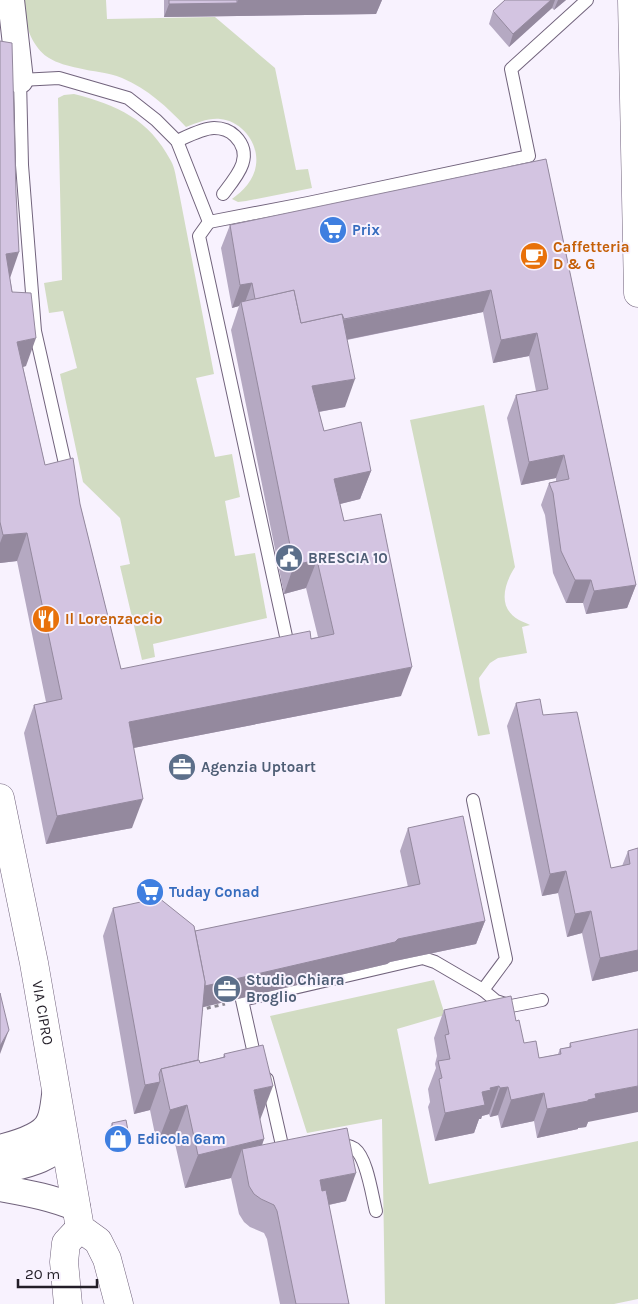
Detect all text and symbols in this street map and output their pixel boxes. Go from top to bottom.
supermarket icon: Prix [318,215,348,245]
place label: Prix [352,221,381,239]
place label: Caffetteria D & G [553,238,630,273]
cafe icon: Caffetteria D & G [519,241,549,271]
public building icon: BRESCIA 10 [274,543,304,573]
place label: BRESCIA 10 [308,549,388,567]
restaurant icon: Il Lorenzaccio [31,604,61,634]
place label: Il Lorenzaccio [65,610,163,628]
office icon: Agenzia Uptoart [167,752,197,782]
place label: Agenzia Uptoart [201,758,316,776]
supermarket icon: Tuday Conad [135,877,165,907]
place label: Tuday Conad [169,883,260,901]
place label: Studio Chiara Broglio [246,971,345,1006]
office icon: Studio Chiara Broglio [212,974,242,1004]
street label: VIA CIPRO [28,979,57,1047]
shop icon: Edicola 6am [103,1124,133,1154]
place label: Edicola 6am [137,1130,226,1148]
scale bar [18,1256,96,1288]
text: 20 m [25,1265,60,1283]

